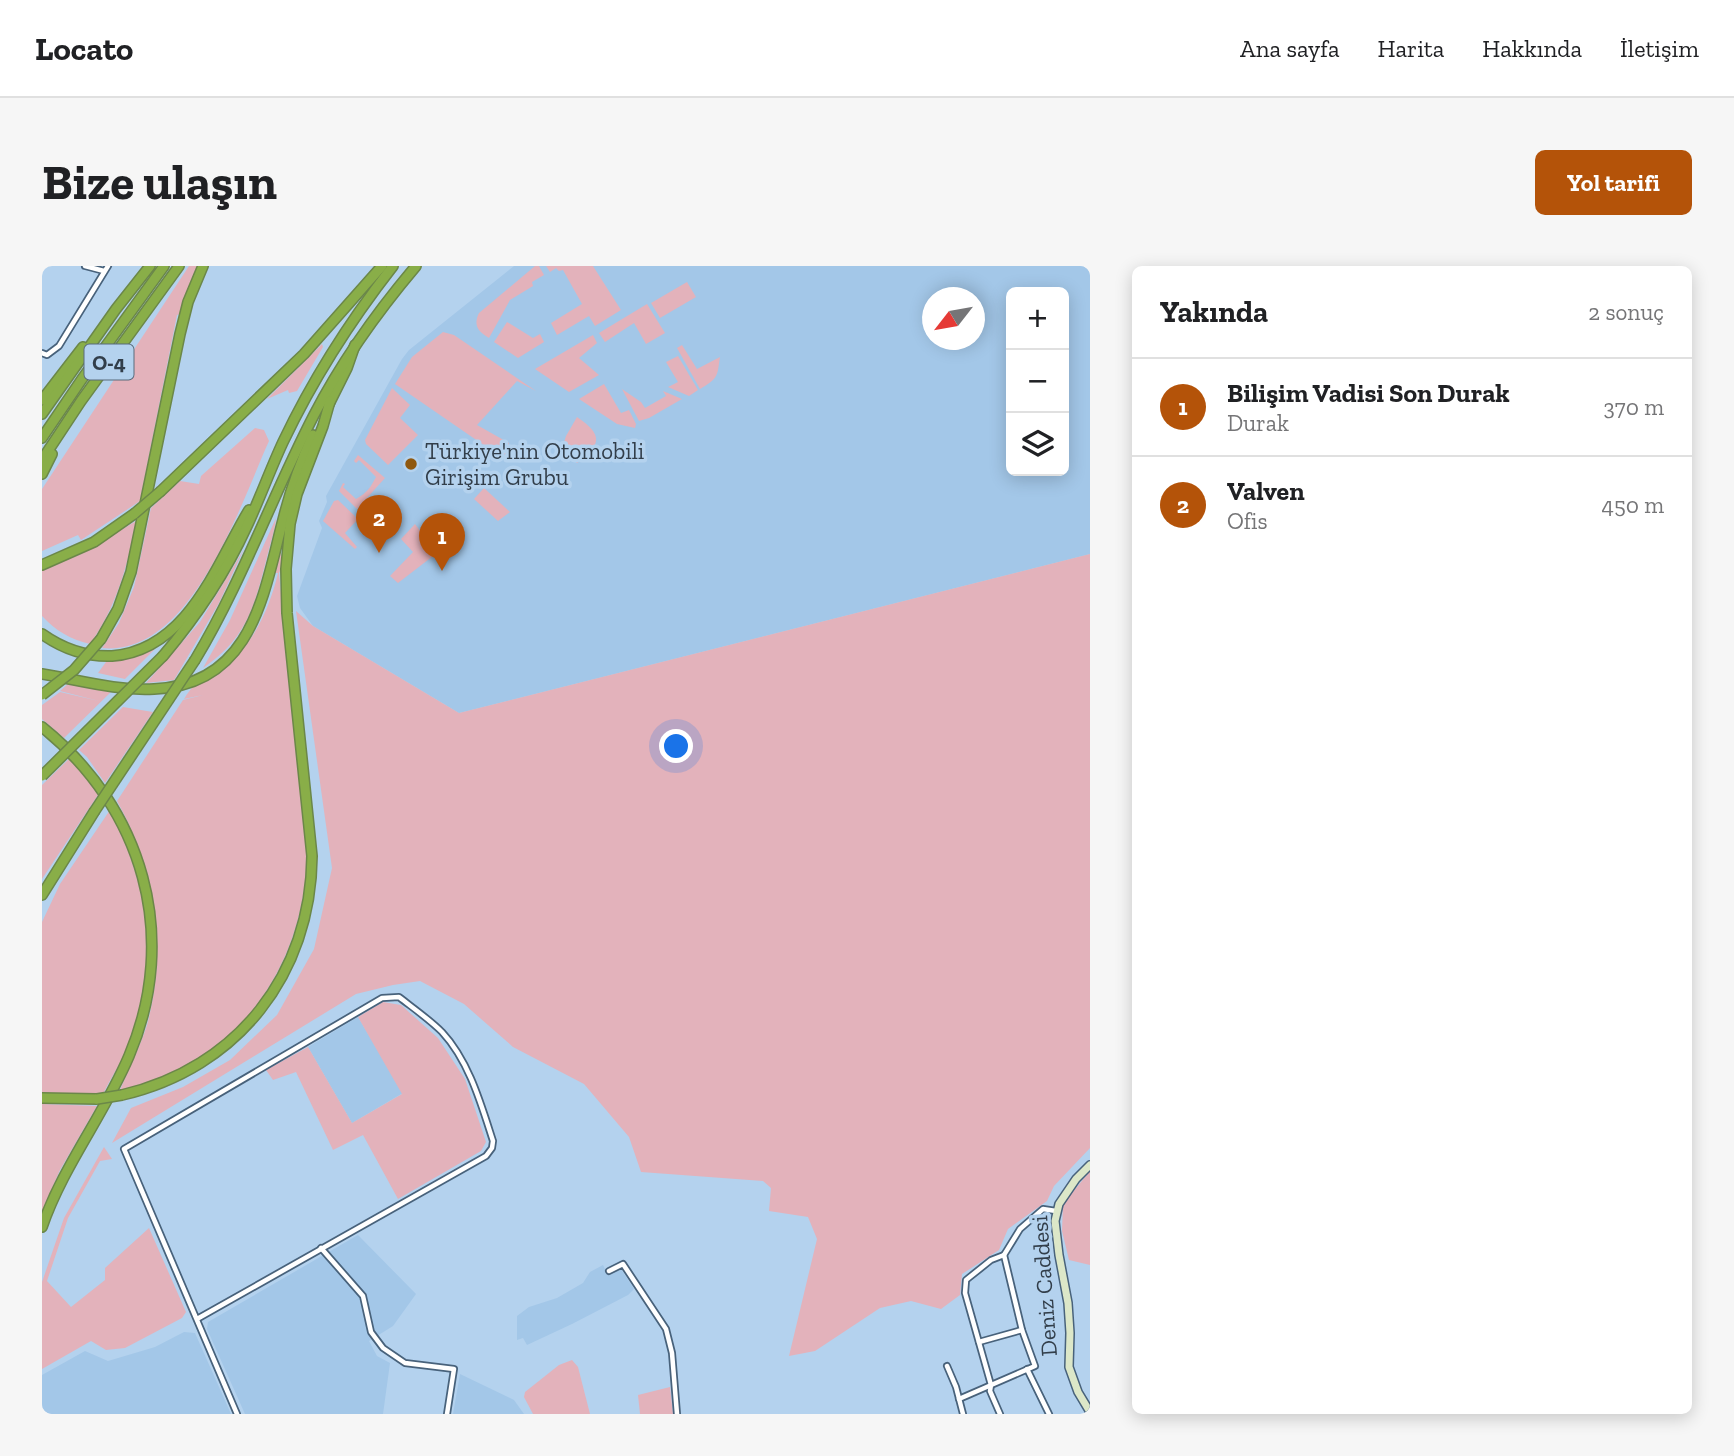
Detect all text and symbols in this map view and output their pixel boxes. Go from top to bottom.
text: Locato [35,29,133,68]
text: Ana sayfa [1240,34,1340,63]
text: Harita [1378,34,1444,63]
text: Hakkında [1482,34,1582,63]
text: İletişim [1620,34,1699,63]
button: Yol tarifi [1535,150,1692,215]
text: Bize ulaşın [42,153,277,212]
north arrow [922,287,985,350]
map controls [1006,287,1069,476]
button: + [1006,287,1069,350]
text: Yakında [1160,294,1268,330]
text: 2 sonuç [1588,298,1664,326]
road number: O-4 [84,344,134,380]
button: − [1006,350,1069,413]
text: Bilişim Vadisi Son Durak [1227,377,1510,409]
text: 1 [1178,393,1188,421]
text: 370 m [1604,393,1664,421]
text: Durak [1227,409,1289,437]
button: layers [1006,413,1069,476]
place label: Türkiye'nin Otomobili Girişim Grubu [425,437,644,491]
marker: Türkiye'nin Otomobili Girişim Grubu [403,456,419,472]
text: Valven [1227,475,1305,507]
text: 2 [1177,491,1189,519]
text: 450 m [1602,491,1664,519]
pin: 2 [356,495,402,553]
text: Ofis [1227,507,1268,535]
pin: 1 [419,513,465,571]
your location [659,729,693,763]
street label: Deniz Caddesi [1025,1215,1063,1357]

